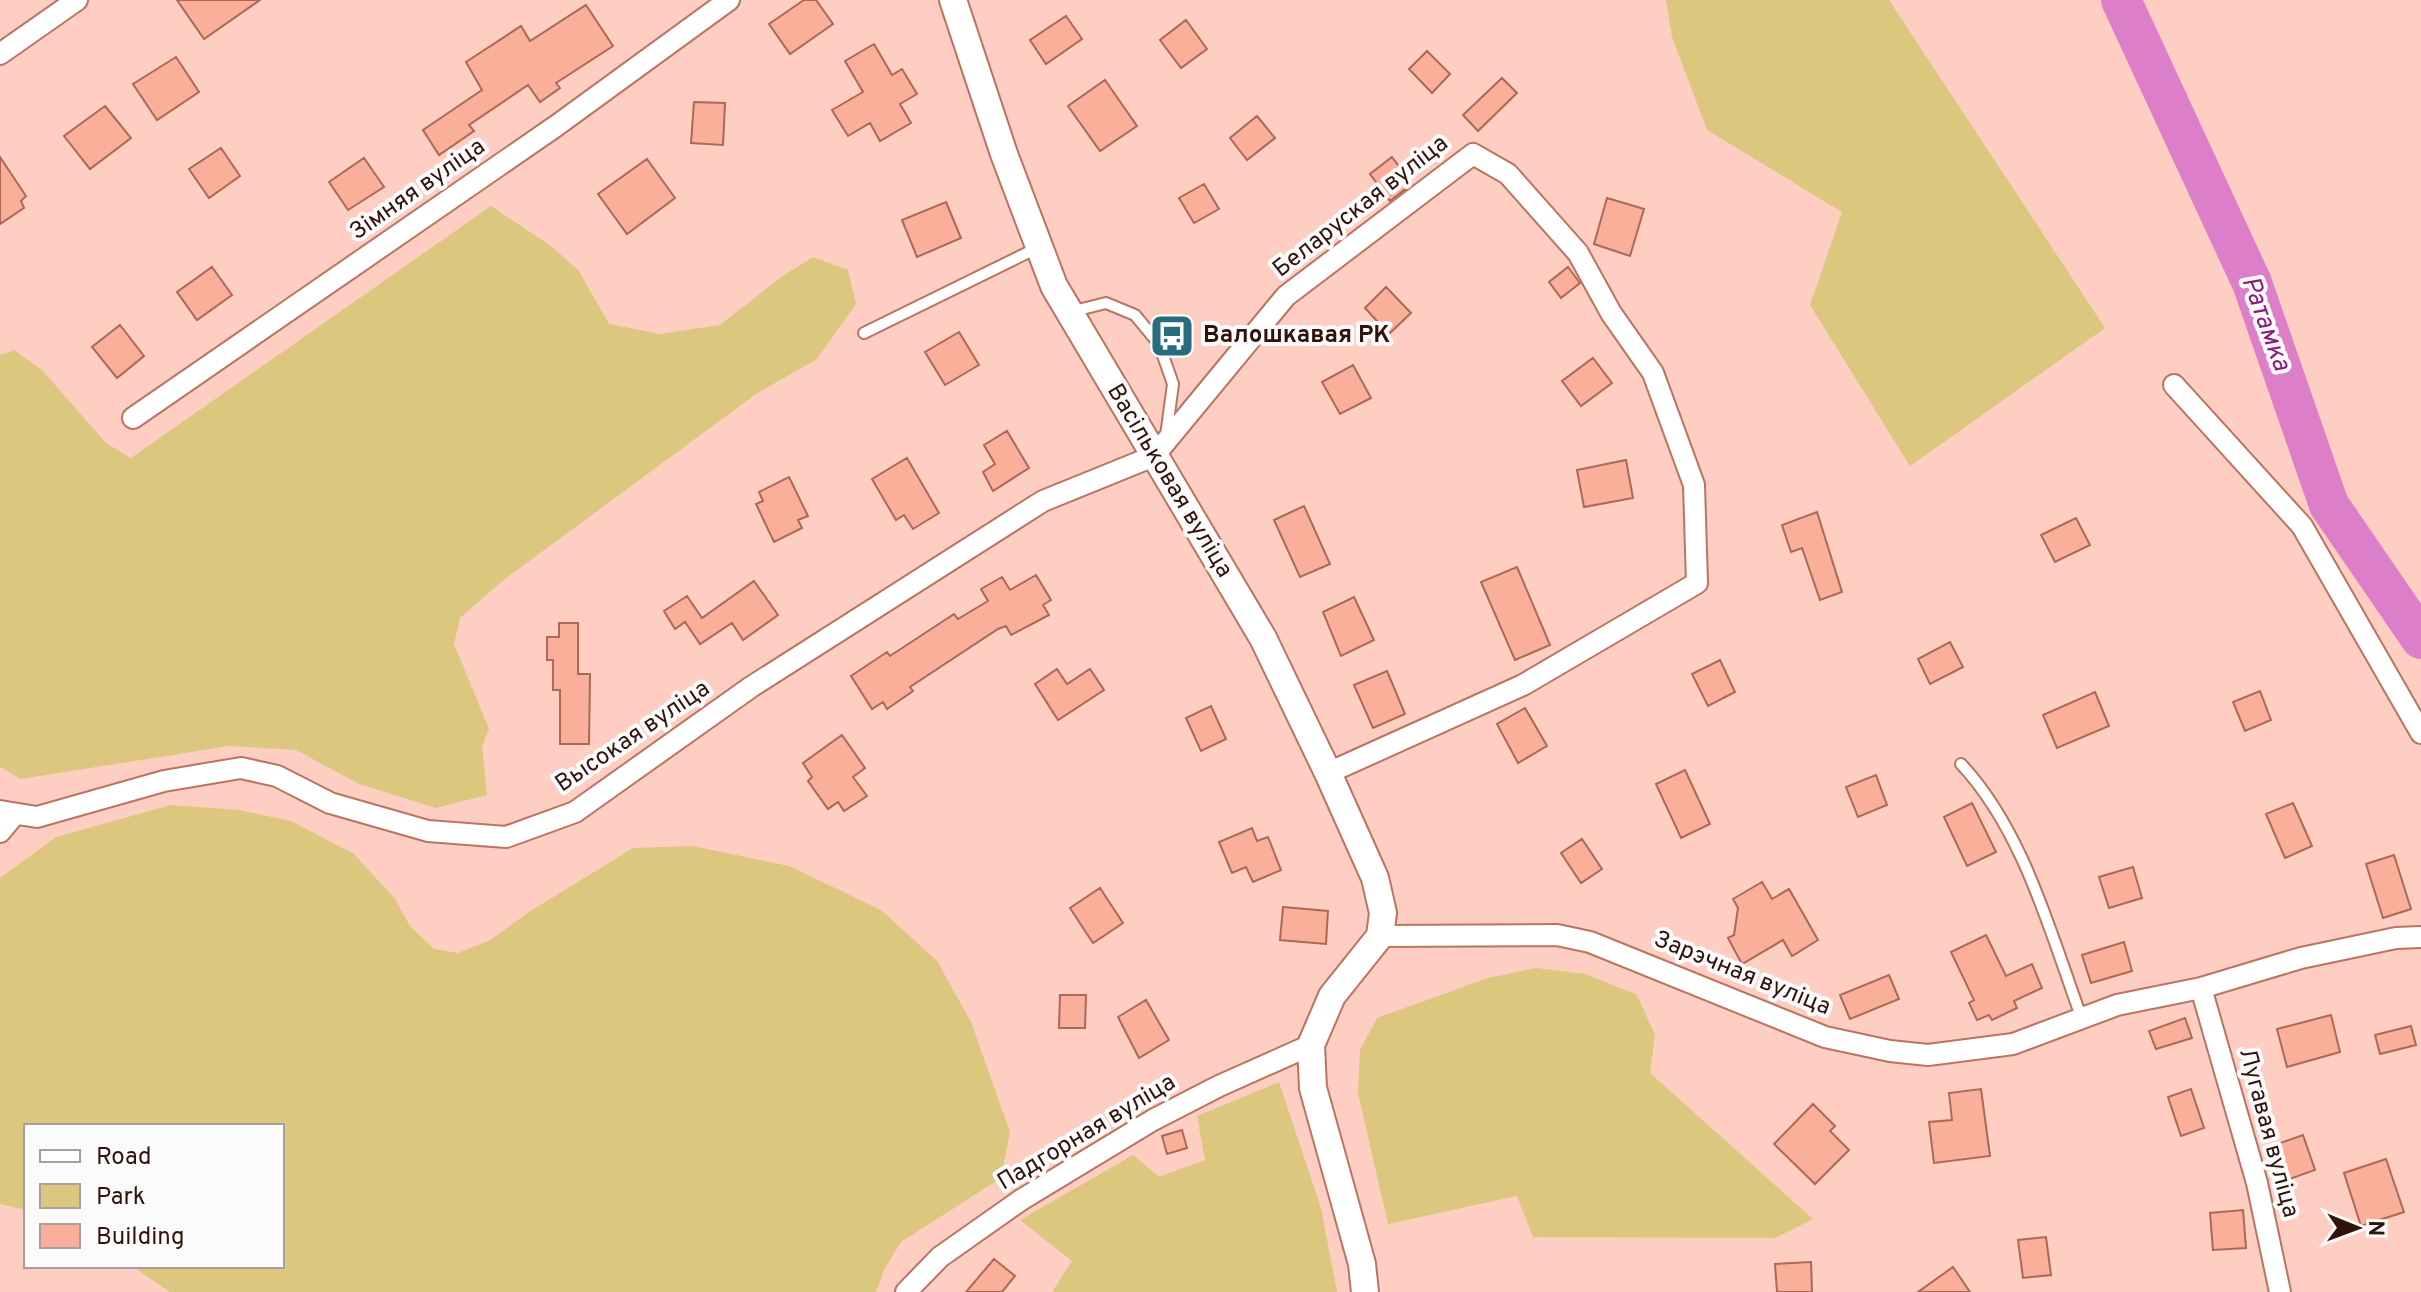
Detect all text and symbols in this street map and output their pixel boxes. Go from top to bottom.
street label: Беларуская вуліца [1267,129,1455,285]
street label: Зімняя вуліца [345,132,491,248]
water label: Ратамка [2233,272,2298,376]
bus stop icon: Валошкавая РК [1148,312,1196,360]
place label: Валошкавая РК [1203,321,1390,351]
street label: Васільковая вуліца [1099,379,1239,583]
street label: Высокая вуліца [550,674,716,800]
street label: Зарэчная вуліца [1649,925,1835,1023]
street label: Лугавая вуліца [2231,1045,2305,1221]
street label: Падгорная вуліца [992,1068,1182,1198]
legend [24,1124,284,1268]
text: Road [96,1143,152,1173]
text: Park [96,1183,146,1213]
north arrow [2317,1188,2397,1268]
text: N [2361,1220,2388,1236]
text: Building [96,1223,185,1253]

